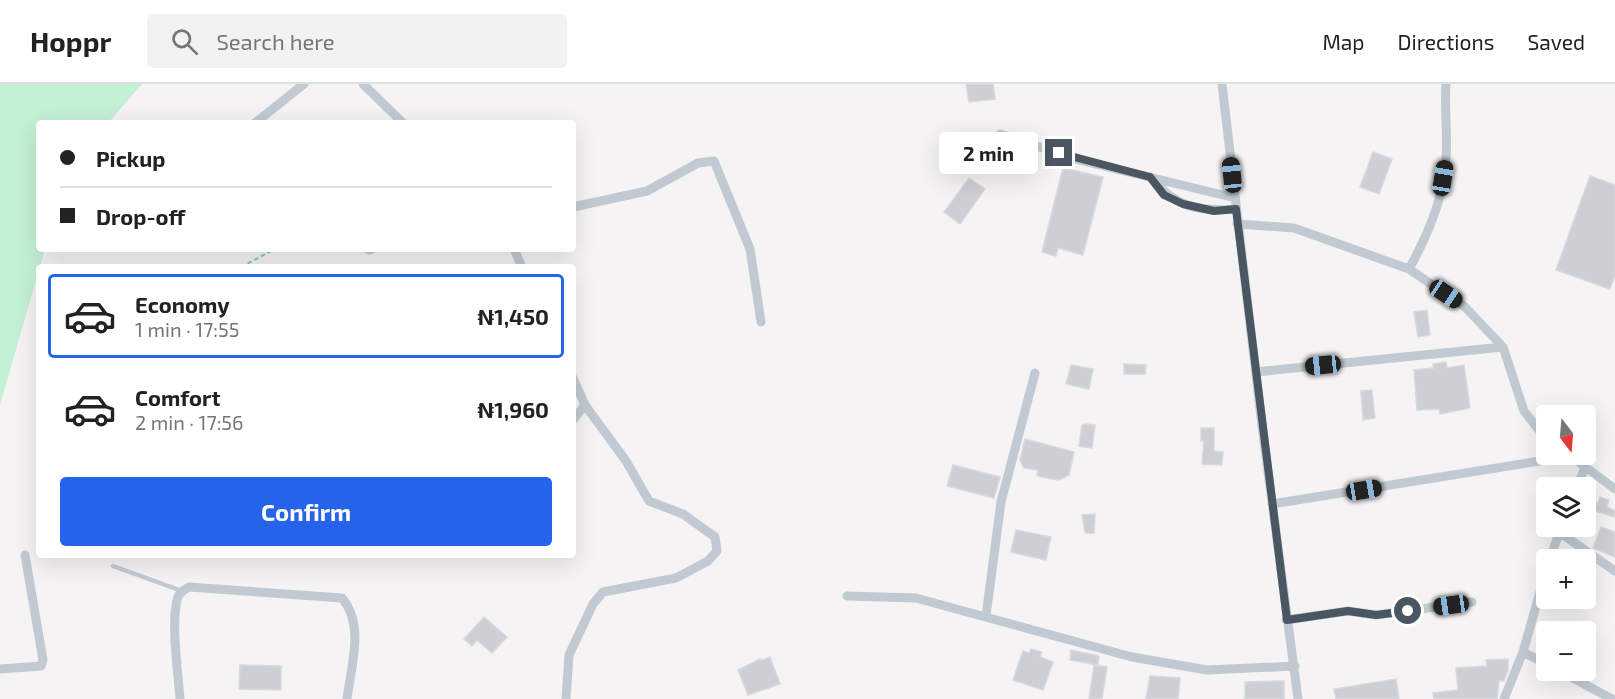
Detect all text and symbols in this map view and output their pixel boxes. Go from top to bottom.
search box [147,14,567,68]
text: Hoppr [30,24,111,58]
icon: search [168,25,201,58]
text: Search here [216,28,335,54]
text: Map [1322,29,1365,54]
text: Directions [1398,29,1494,54]
text: Saved [1527,29,1585,54]
callout: 2 min [939,132,1038,174]
route end [1045,139,1072,166]
text: 2 min [963,141,1014,165]
text: Pickup [96,145,165,171]
car [1221,156,1243,194]
car [1431,159,1455,197]
text: Drop-off [96,203,185,229]
car [1426,276,1466,312]
icon: car [63,289,117,343]
text: Economy [135,291,230,317]
text: ₦1,450 [477,303,549,329]
text: 1 min · 17:55 [135,317,240,341]
car [1304,354,1342,376]
icon: car [63,382,117,436]
text: Comfort [135,384,220,410]
text: ₦1,960 [477,396,549,422]
north arrow [1536,405,1596,465]
map controls [1536,405,1596,681]
text: 2 min · 17:56 [135,410,244,434]
button: Confirm [60,477,552,546]
button: layers [1536,477,1596,537]
car [1345,478,1383,502]
button: + [1536,549,1596,609]
car [1432,594,1470,616]
route start [1394,597,1421,624]
button: − [1536,621,1596,681]

